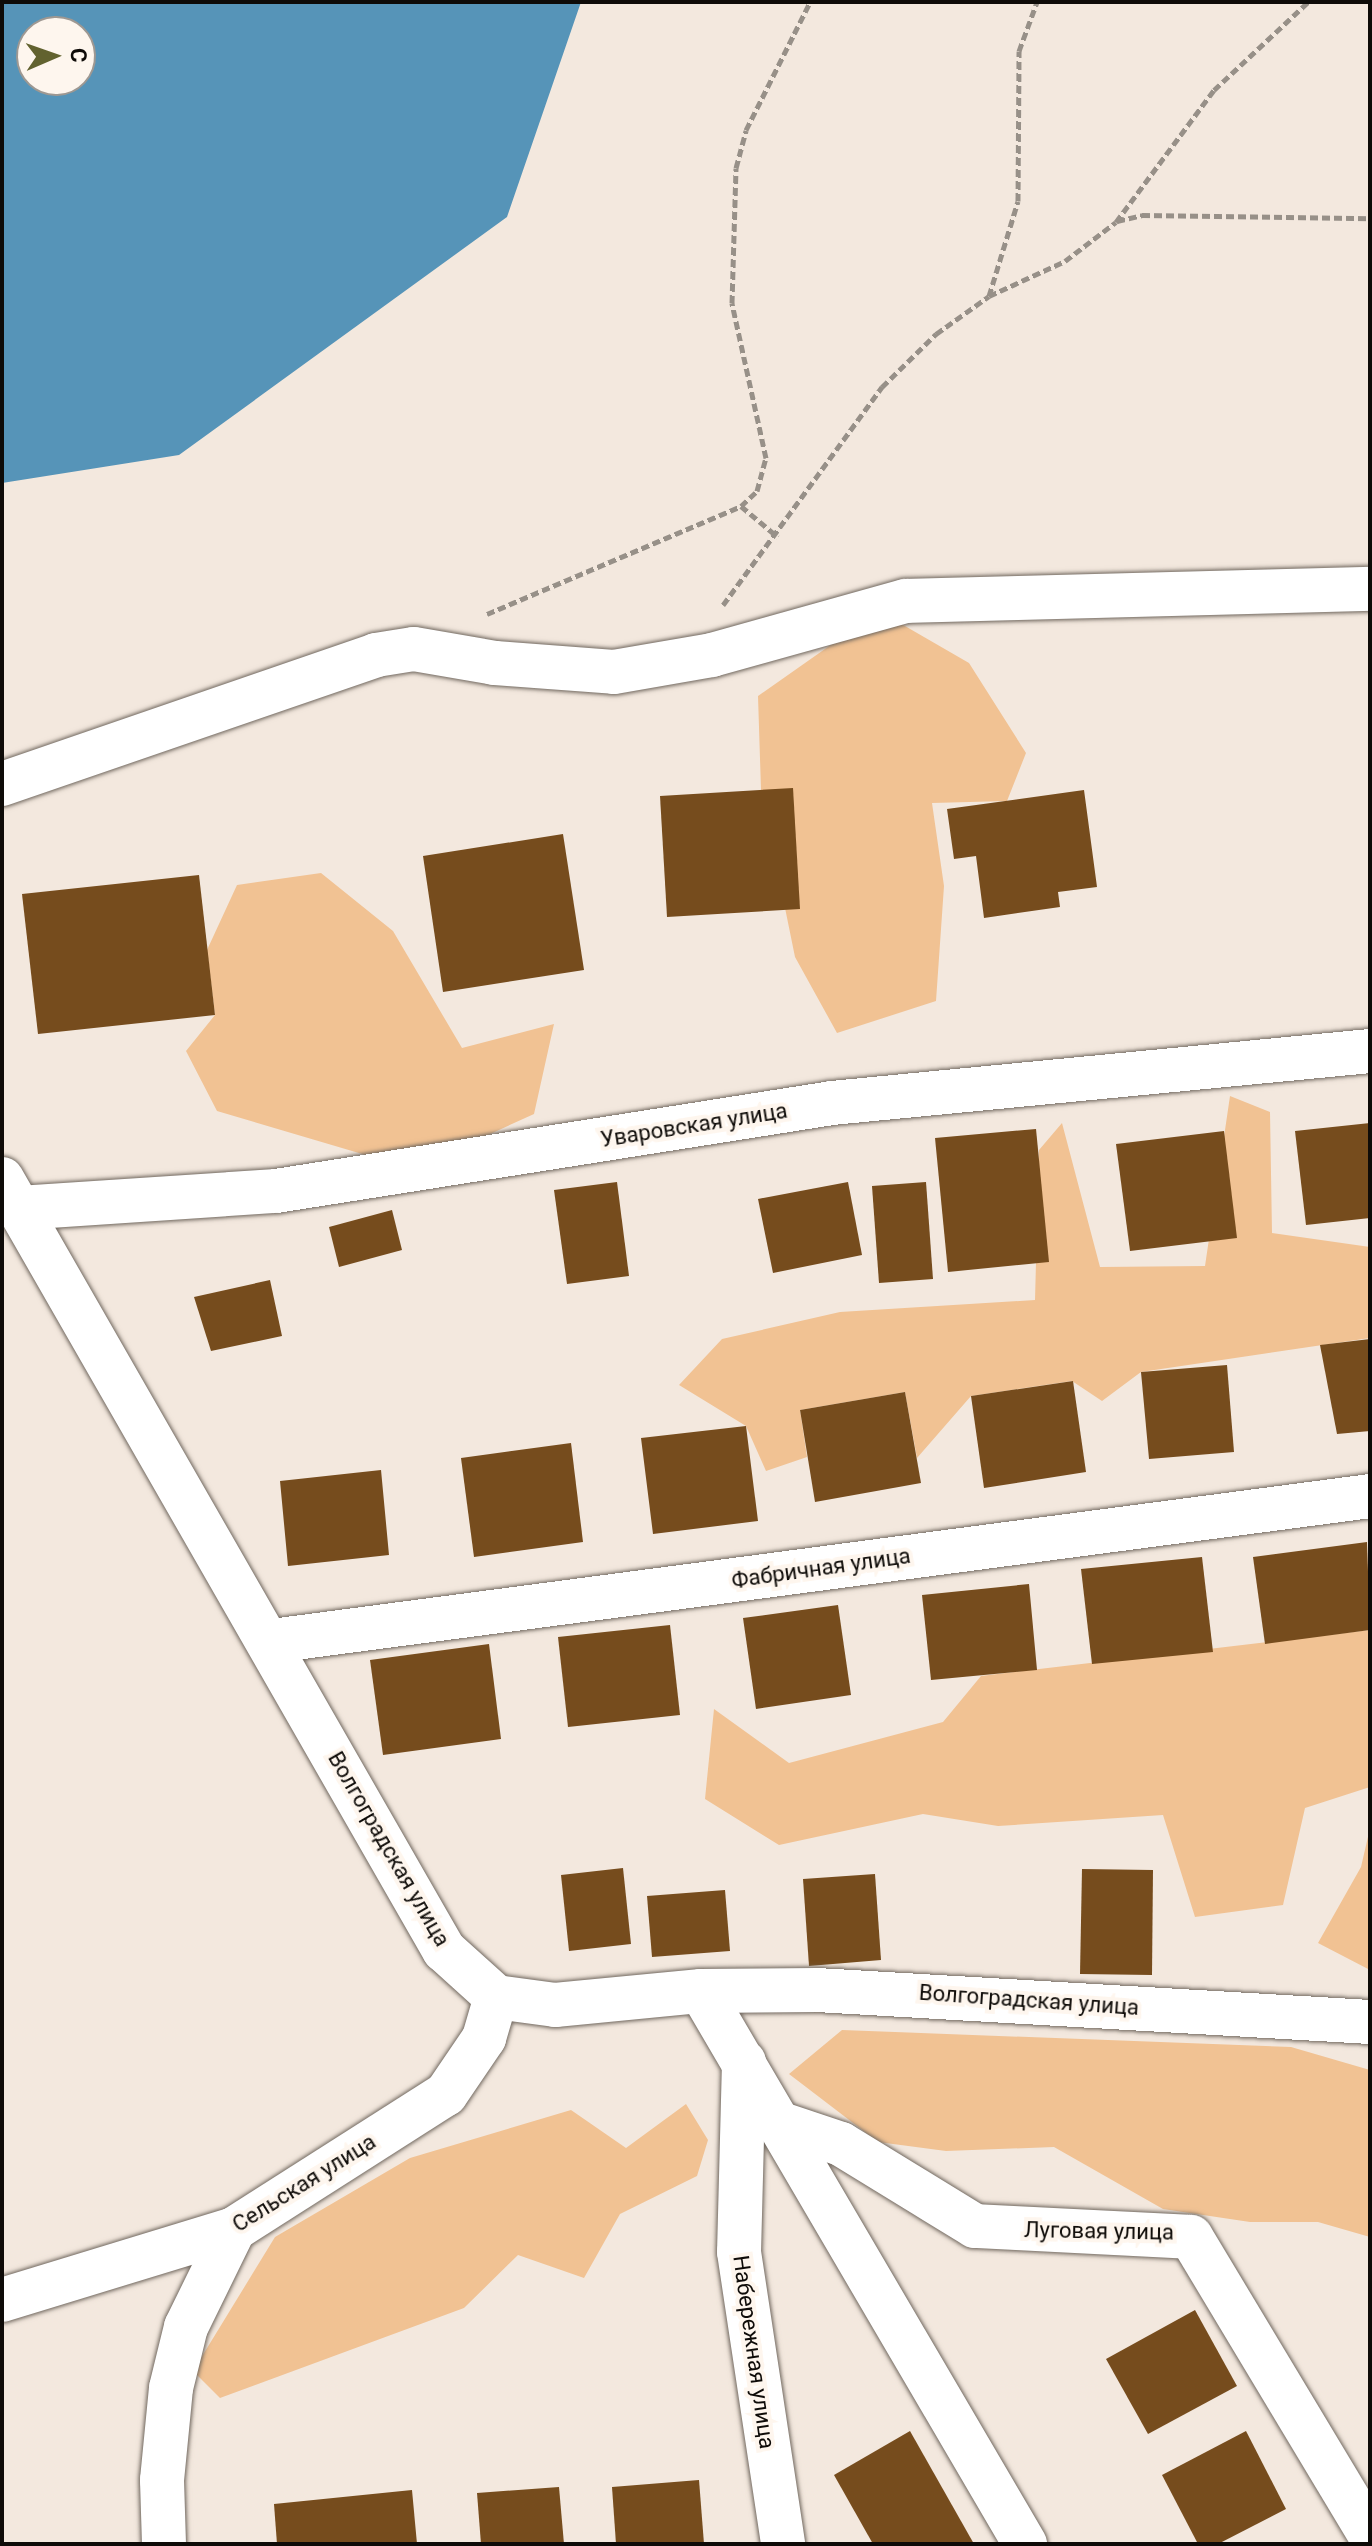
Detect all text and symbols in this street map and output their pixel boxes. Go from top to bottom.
north arrow [16,16,96,96]
text: С [66,48,91,63]
street label: Уваровская улица [599,1097,789,1153]
street label: Фабричная улица [730,1542,912,1594]
street label: Волгоградская улица [322,1747,456,1951]
street label: Волгоградская улица [918,1979,1140,2021]
street label: Сельская улица [227,2128,381,2238]
street label: Луговая улица [1024,2216,1174,2246]
street label: Набережная улица [727,2254,781,2450]

